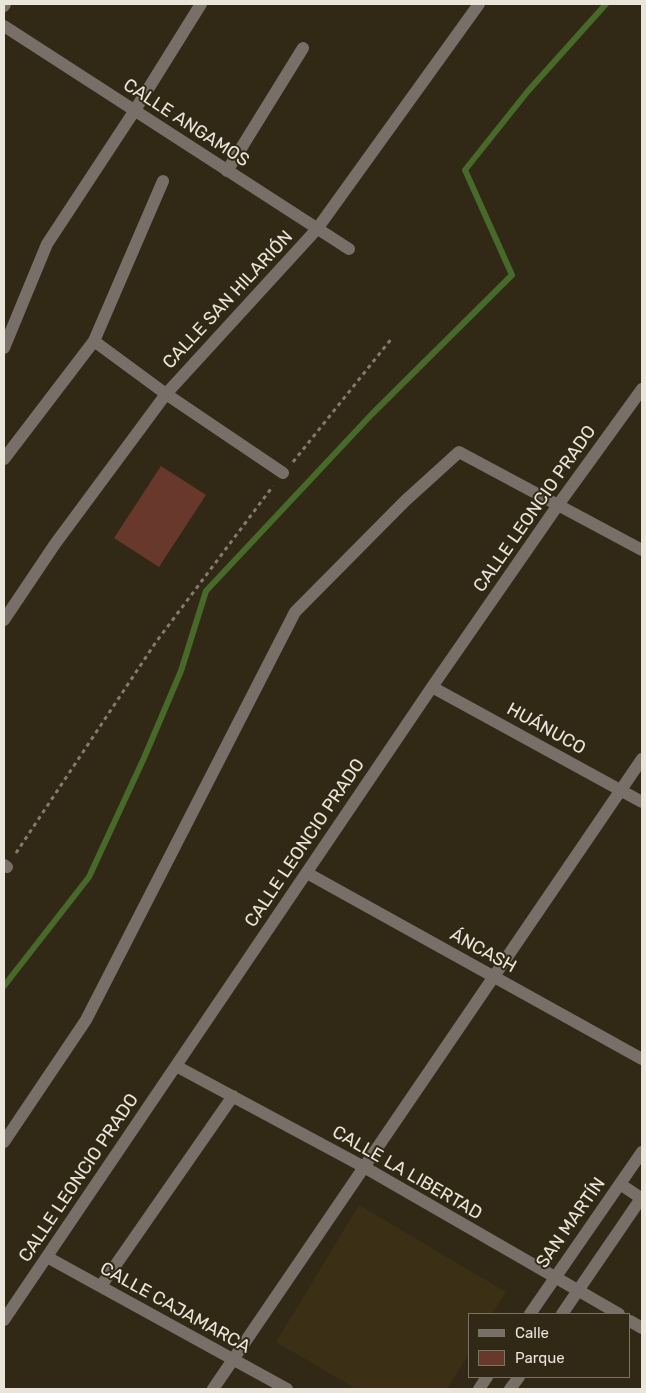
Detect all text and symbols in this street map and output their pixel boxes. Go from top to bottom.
street label: CALLE ANGAMOS [119,74,253,172]
street label: CALLE SAN HILARIÓN [158,226,298,374]
street label: CALLE LEONCIO PRADO [469,421,601,597]
street label: HUÁNUCO [503,699,589,759]
street label: CALLE LEONCIO PRADO [241,755,369,931]
street label: ÁNCASH [446,924,520,978]
street label: CALLE LEONCIO PRADO [15,1090,143,1266]
street label: CALLE LA LIBERTAD [328,1121,486,1225]
street label: SAN MARTÍN [532,1173,610,1273]
street label: CALLE CAJAMARCA [96,1258,254,1358]
legend [468,1313,631,1378]
text: Calle [515,1324,549,1342]
text: Parque [515,1349,565,1367]

